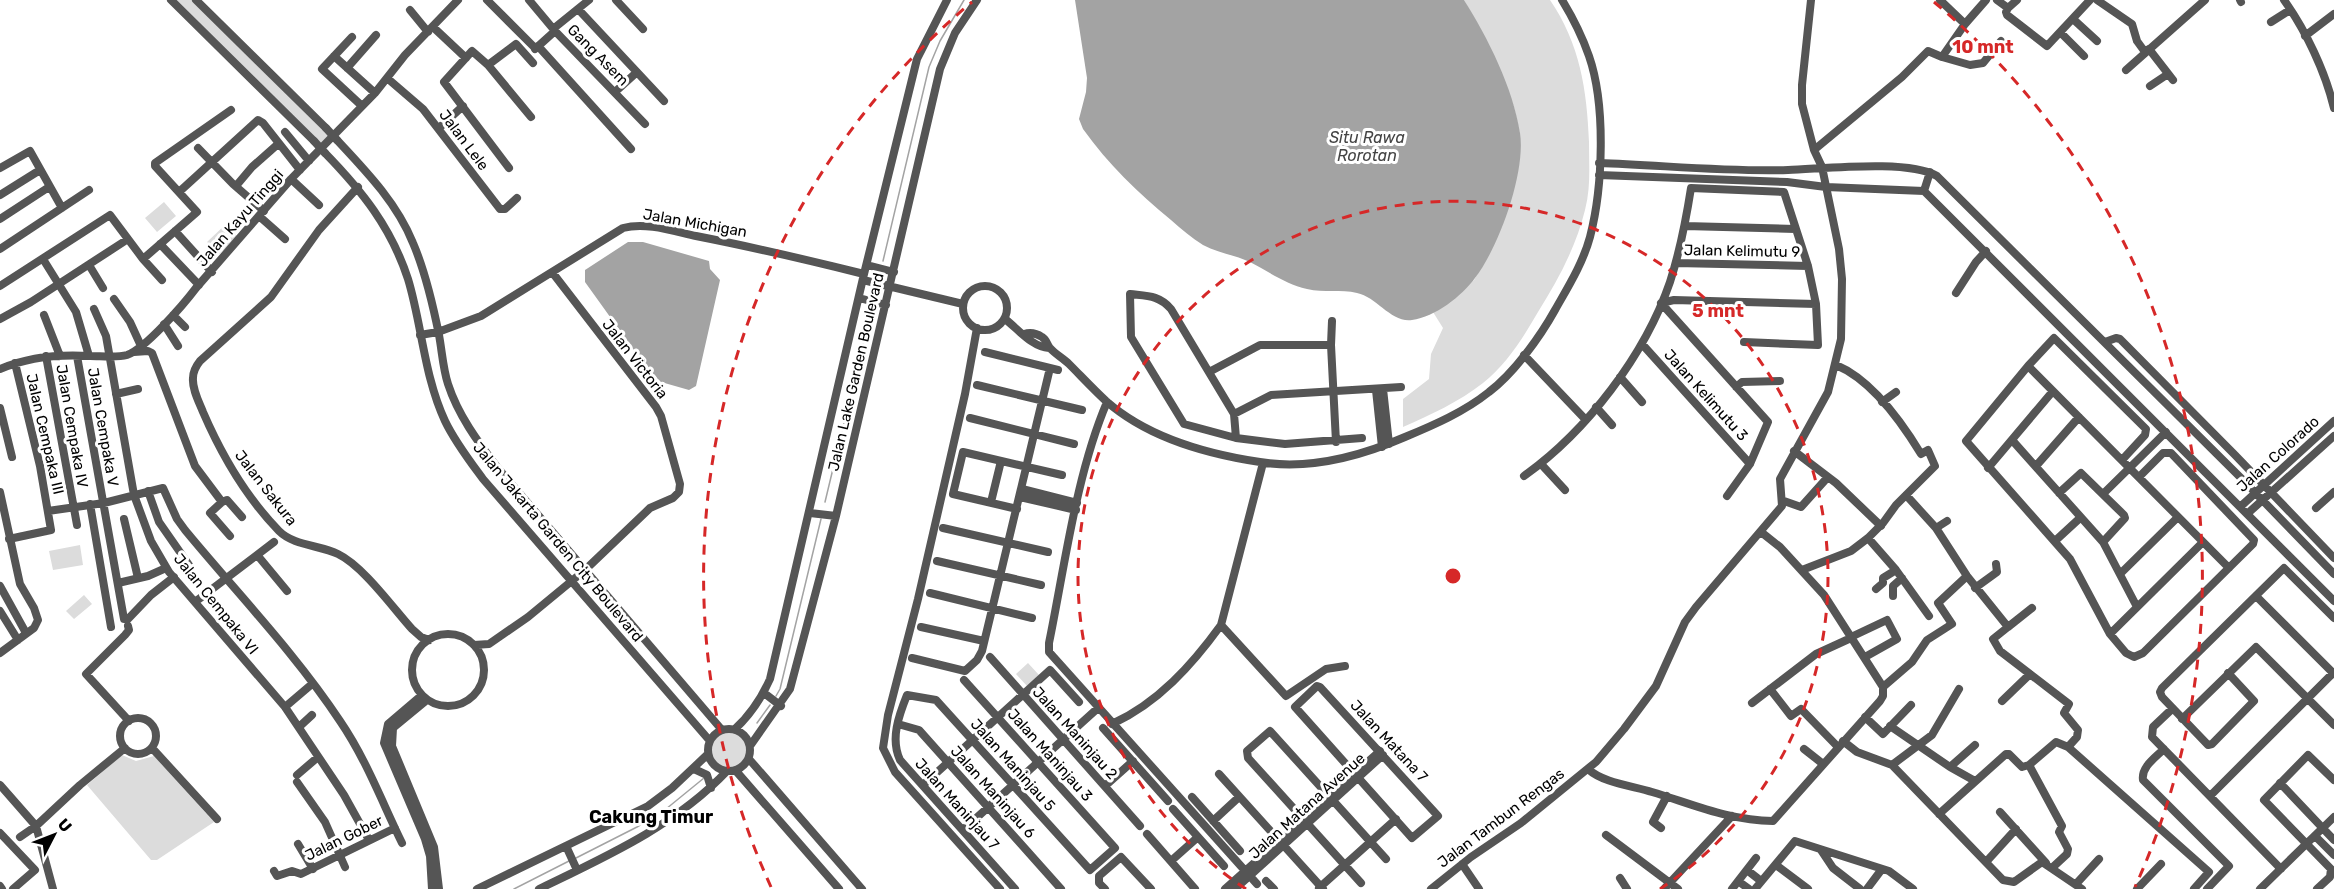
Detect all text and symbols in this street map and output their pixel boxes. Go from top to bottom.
street label: Gang Asem [564,21,632,89]
text: 10 mnt [1952,36,2014,58]
street label: Jalan Lele [435,106,493,174]
water label: Situ Rawa Rorotan [1329,128,1405,165]
street label: Jalan Kayu Tinggi [193,166,287,270]
street label: Jalan Michigan [642,205,748,241]
street label: Jalan Kelimutu 9 [1684,241,1800,261]
street label: Jalan Lake Garden Boulevard [824,271,888,473]
text: 5 mnt [1692,300,1744,322]
street label: Jalan Victoria [598,316,672,402]
street label: Jalan Kelimutu 3 [1660,346,1752,444]
street label: Jalan Cempaka IV [52,363,92,489]
street label: Jalan Cempaka V [84,366,122,488]
street label: Jalan Cempaka III [22,372,68,496]
street label: Jalan Colorado [2233,412,2323,496]
street label: Jalan Jakarta Garden City Boulevard [469,439,647,645]
street label: Jalan Sakura [231,447,301,529]
street label: Jalan Cempaka VI [170,550,262,658]
centre of rings [1443,566,1463,586]
street label: Jalan Maninjau 2 [1029,683,1121,783]
street label: Jalan Matana 7 [1346,696,1432,786]
street label: Jalan Maninjau 3 [1004,705,1096,805]
street label: Jalan Maninjau 5 [967,715,1059,815]
street label: Jalan Maninjau 6 [947,742,1039,842]
street label: Jalan Matana Avenue [1245,749,1369,863]
street label: Jalan Maninjau 7 [911,755,1003,854]
street label: Jalan Tambun Rengas [1434,764,1568,871]
north arrow [24,805,84,865]
district label: Cakung Timur [589,806,713,828]
street label: Jalan Gober [302,811,386,865]
text: U [54,815,76,836]

